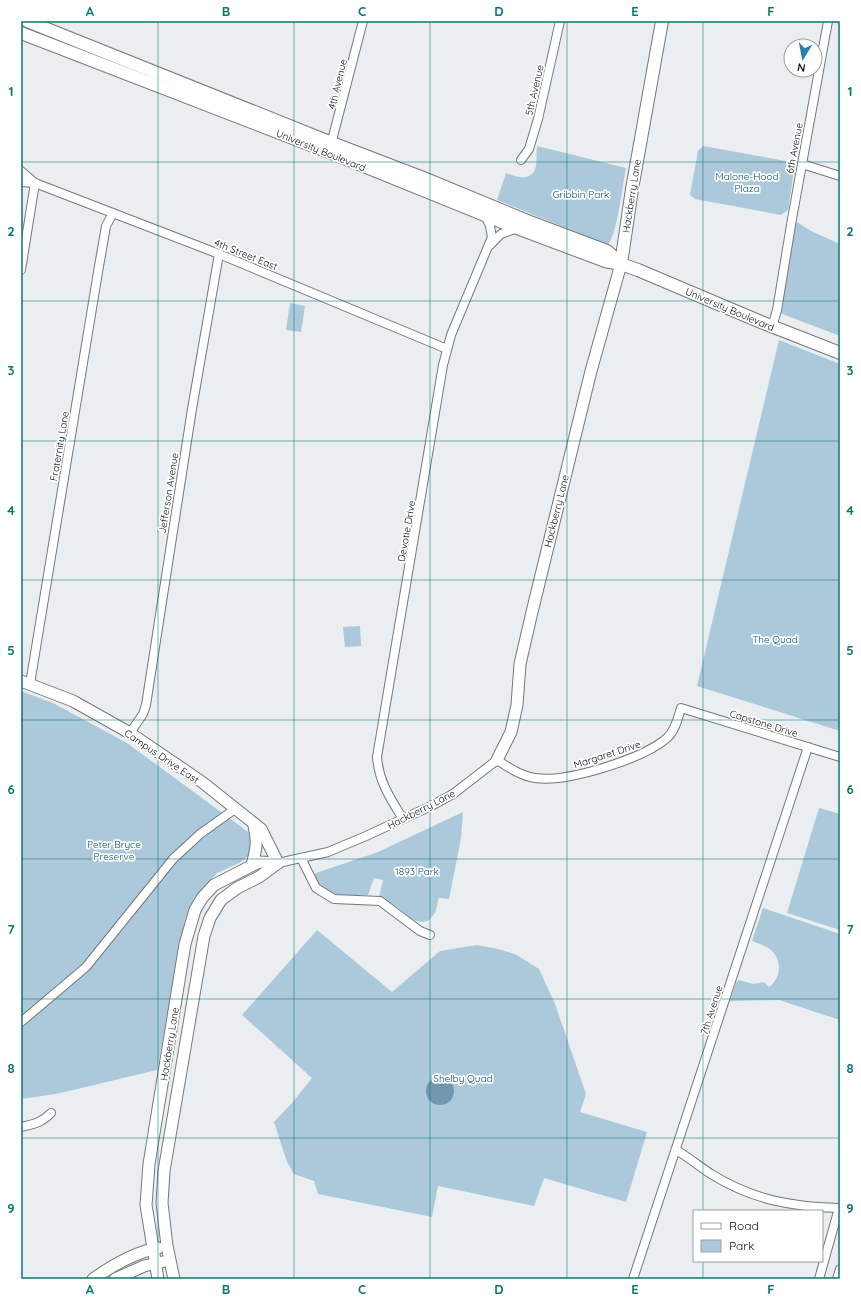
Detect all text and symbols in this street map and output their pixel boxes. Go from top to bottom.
text: A [86,3,95,19]
text: B [222,3,230,19]
text: C [358,3,366,19]
text: D [494,3,504,19]
text: E [631,3,639,19]
text: F [767,3,775,19]
north arrow [783,38,823,78]
street label: 4th Avenue [325,57,350,111]
text: N [796,60,806,75]
street label: 5th Avenue [522,63,547,117]
text: 1 [8,83,14,99]
text: 1 [847,83,853,99]
street label: 6th Avenue [783,121,806,175]
street label: University Boulevard [274,127,368,174]
street label: Hackberry Lane [619,158,644,234]
park label: Malone-Hood Plaza [715,170,779,195]
park label: Gribbin Park [553,188,609,201]
text: 2 [7,223,15,239]
text: 2 [846,223,854,239]
street label: 4th Street East [212,236,280,273]
street label: University Boulevard [683,285,776,334]
text: 3 [8,362,15,378]
text: 3 [847,362,854,378]
street label: Fraternity Lane [47,410,72,482]
street label: Jefferson Avenue [156,451,181,534]
street label: Hackberry Lane [541,473,572,549]
street label: Devotie Drive [395,499,418,563]
text: 4 [7,502,15,518]
text: 4 [846,502,854,518]
park label: The Quad [752,633,798,646]
text: 5 [7,642,15,658]
text: 5 [846,642,854,658]
street label: Capstone Drive [728,707,800,740]
street label: Campus Drive East [122,727,202,787]
street label: Margaret Drive [572,737,643,771]
text: 6 [7,781,15,797]
text: 6 [846,781,854,797]
street label: Hackberry Lane [385,787,458,832]
park label: Peter Bryce Preserve [87,838,141,863]
park label: 1893 Park [395,865,439,878]
text: 7 [7,921,15,937]
text: 7 [846,921,854,937]
street label: 7th Avenue [697,984,726,1036]
street label: Hackberry Lane [157,1006,182,1082]
text: 8 [7,1060,15,1076]
text: 8 [846,1060,854,1076]
park label: Shelby Quad [433,1072,493,1085]
text: 9 [7,1200,15,1216]
text: 9 [846,1200,854,1216]
legend [693,1210,823,1262]
text: Road [729,1218,759,1233]
text: Park [729,1238,754,1253]
text: A [86,1281,95,1297]
text: B [222,1281,230,1297]
text: C [358,1281,366,1297]
text: D [494,1281,504,1297]
text: E [631,1281,639,1297]
text: F [767,1281,775,1297]

